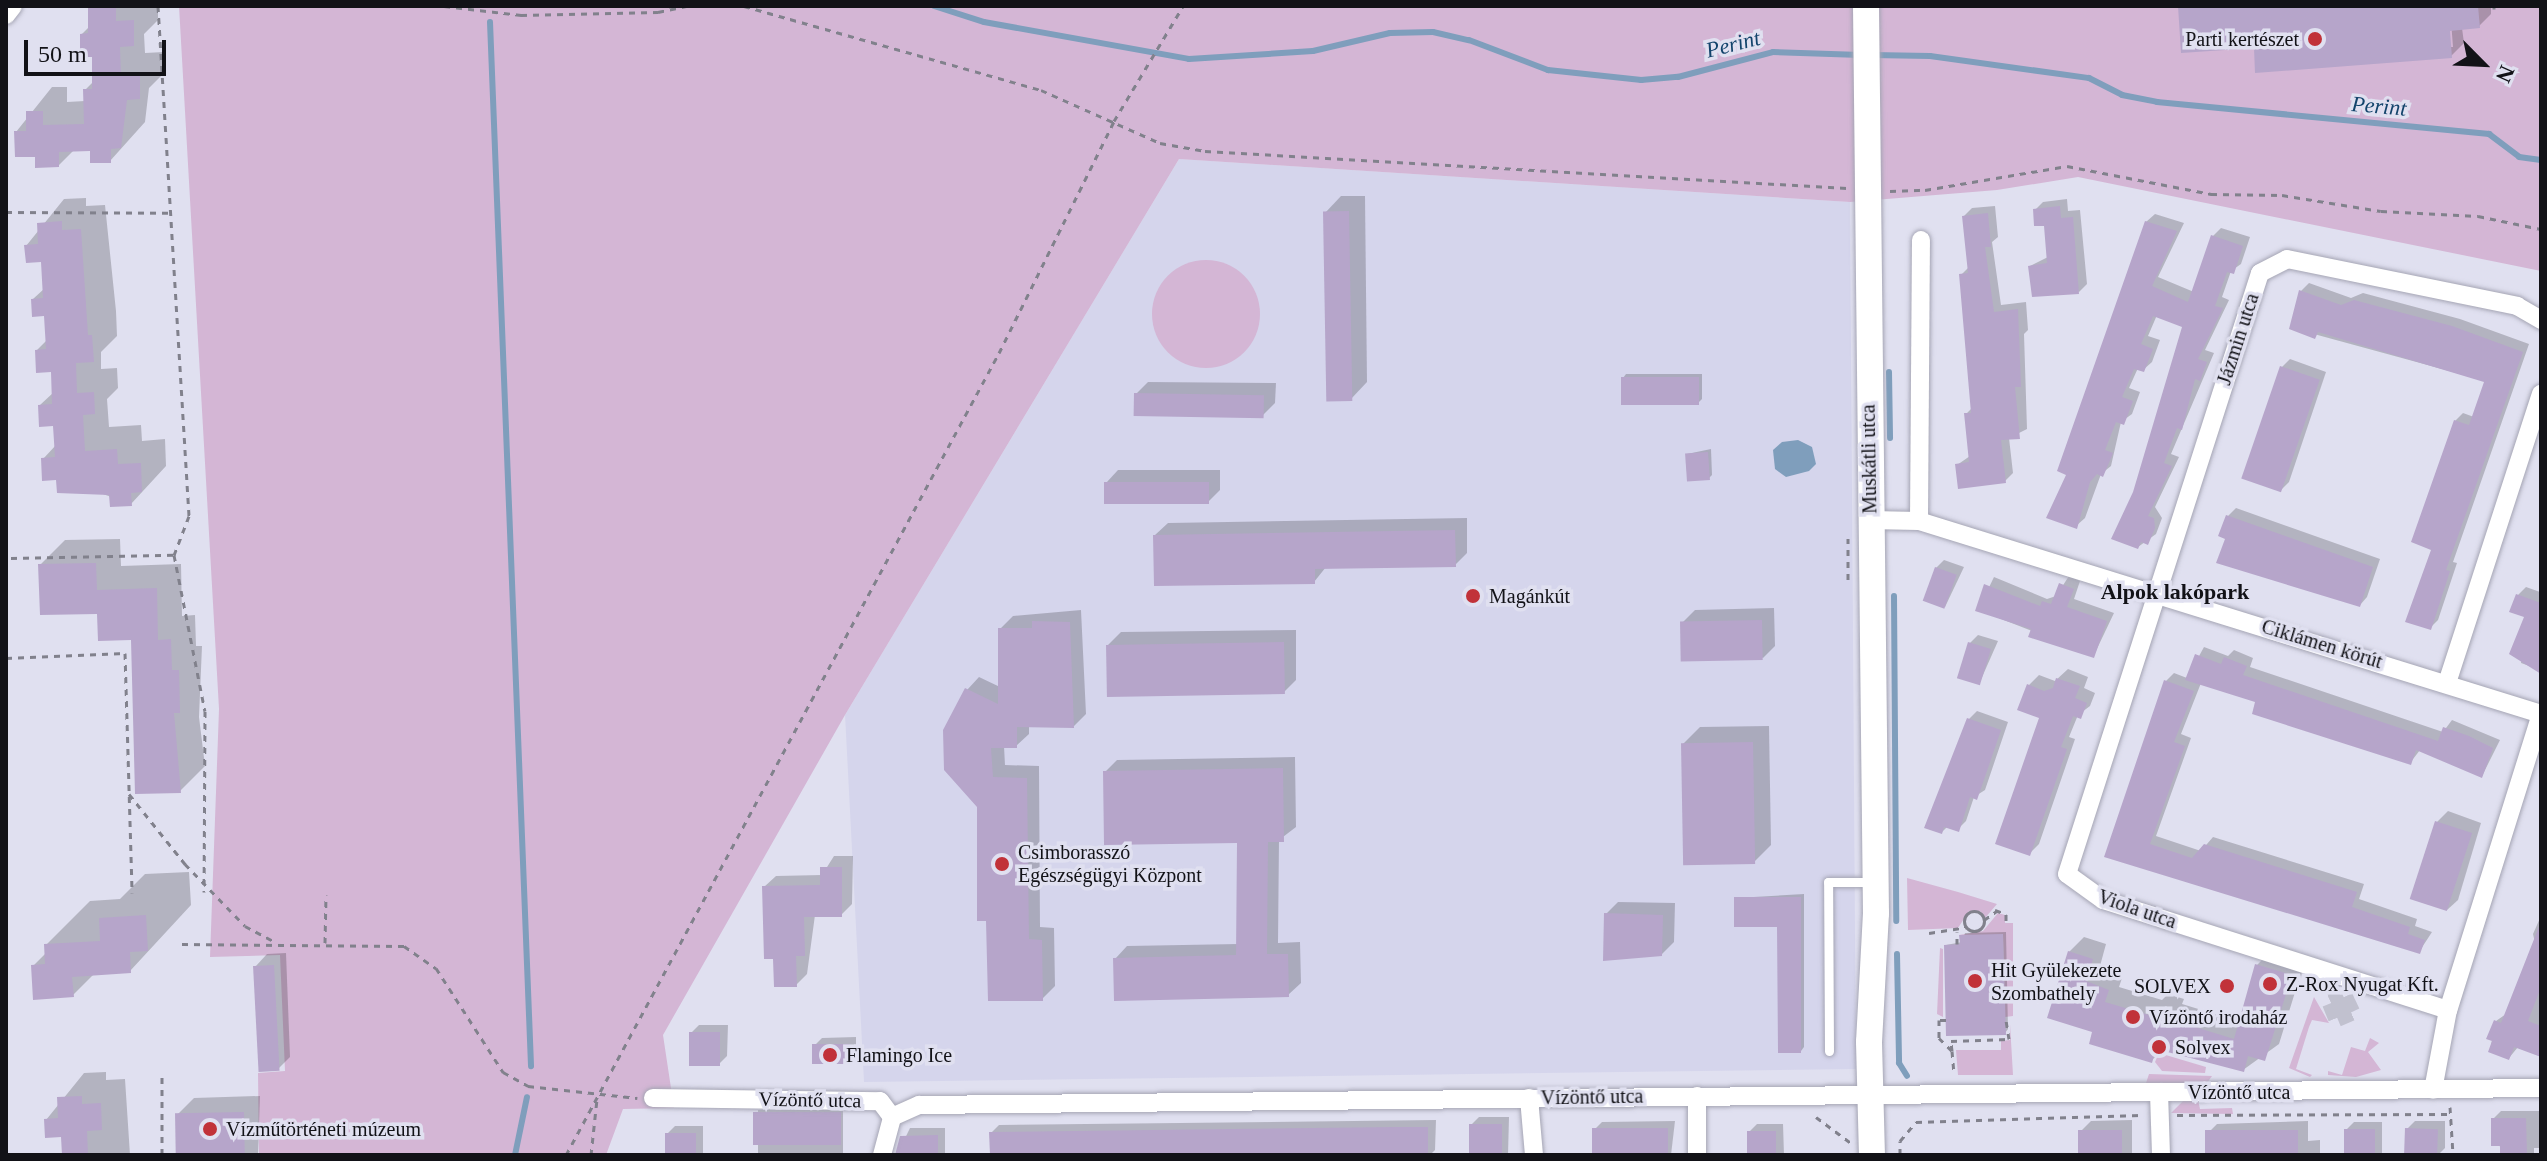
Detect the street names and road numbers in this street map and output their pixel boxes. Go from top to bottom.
street label: Jázmin utca [2212,290,2264,388]
street label: Muskátli utca [1856,404,1882,514]
street label: Ciklámen körút [2259,614,2385,674]
street label: Viola utca [2095,884,2179,934]
street label: Vízöntő utca [2188,1080,2290,1104]
street label: Vízöntő utca [1540,1084,1644,1110]
street label: Vízöntő utca [758,1087,862,1113]

